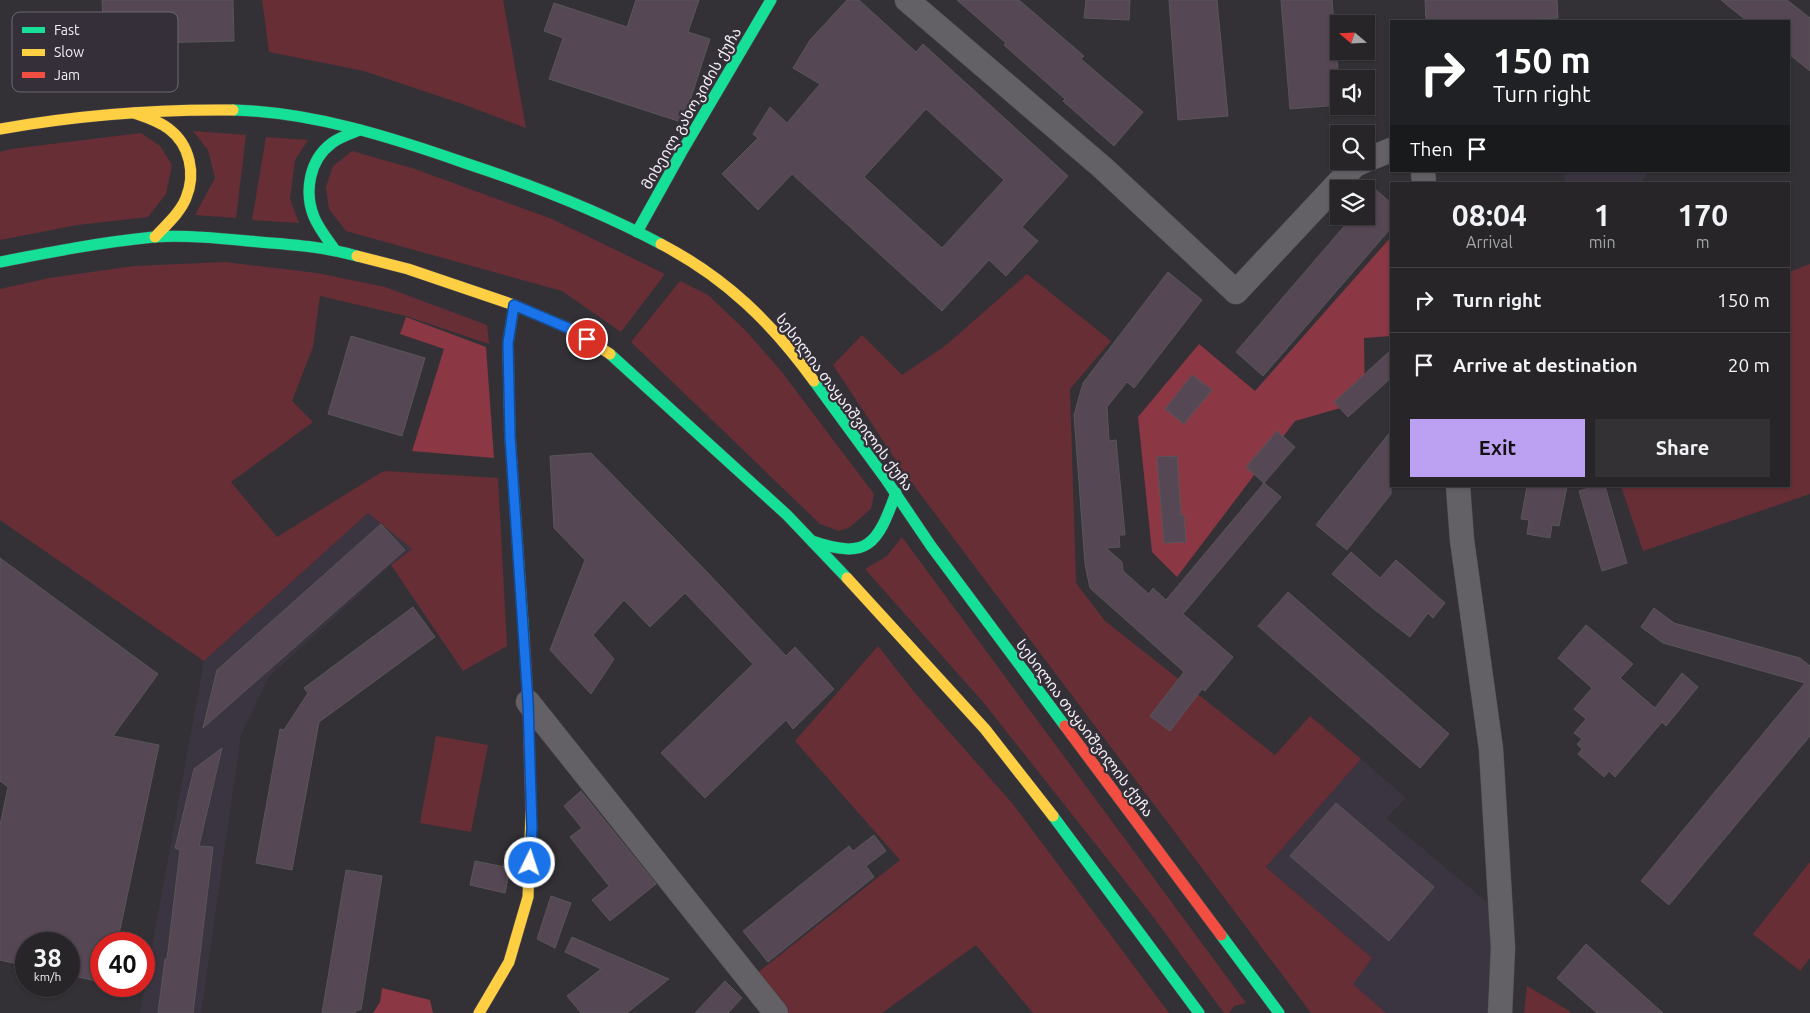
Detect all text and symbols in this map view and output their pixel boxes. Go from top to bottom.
legend [12,12,178,92]
north arrow [1330,15,1375,60]
map controls [1330,15,1375,225]
text: Fast [54,22,80,38]
street label: მიხეილ გახოკიძის ქუჩა [638,24,745,192]
icon: right [1410,40,1475,105]
text: 150 m [1493,40,1591,80]
text: Slow [54,44,84,60]
text: Jam [54,67,80,83]
button: sound [1330,70,1375,115]
text: Turn right [1493,81,1591,106]
button: search [1330,125,1375,170]
icon: arrive [1463,135,1491,163]
text: Then [1410,138,1453,160]
button: layers [1330,180,1375,225]
text: 08:04 [1452,198,1527,232]
text: 1 [1594,198,1611,232]
text: 170 [1677,198,1728,232]
text: Arrival [1466,233,1513,251]
text: min [1589,233,1616,251]
text: m [1696,233,1710,251]
icon: right [1410,286,1438,314]
text: Turn right [1453,289,1541,311]
text: 150 m [1717,289,1770,311]
street label: სესილია თაყაიშვილის ქუჩა [772,310,917,495]
pin [566,318,608,360]
icon: arrive [573,325,601,353]
icon: arrive [1410,351,1438,379]
text: Arrive at destination [1453,354,1638,376]
text: 20 m [1728,354,1770,376]
button: Exit [1410,419,1585,477]
button: Share [1595,419,1770,477]
street label: სესილია თაყაიშვილის ქუჩა [1012,636,1157,821]
position arrow [503,836,555,888]
speed limit sign: 40 [90,932,155,997]
text: 38 [33,944,62,972]
text: km/h [34,970,61,983]

